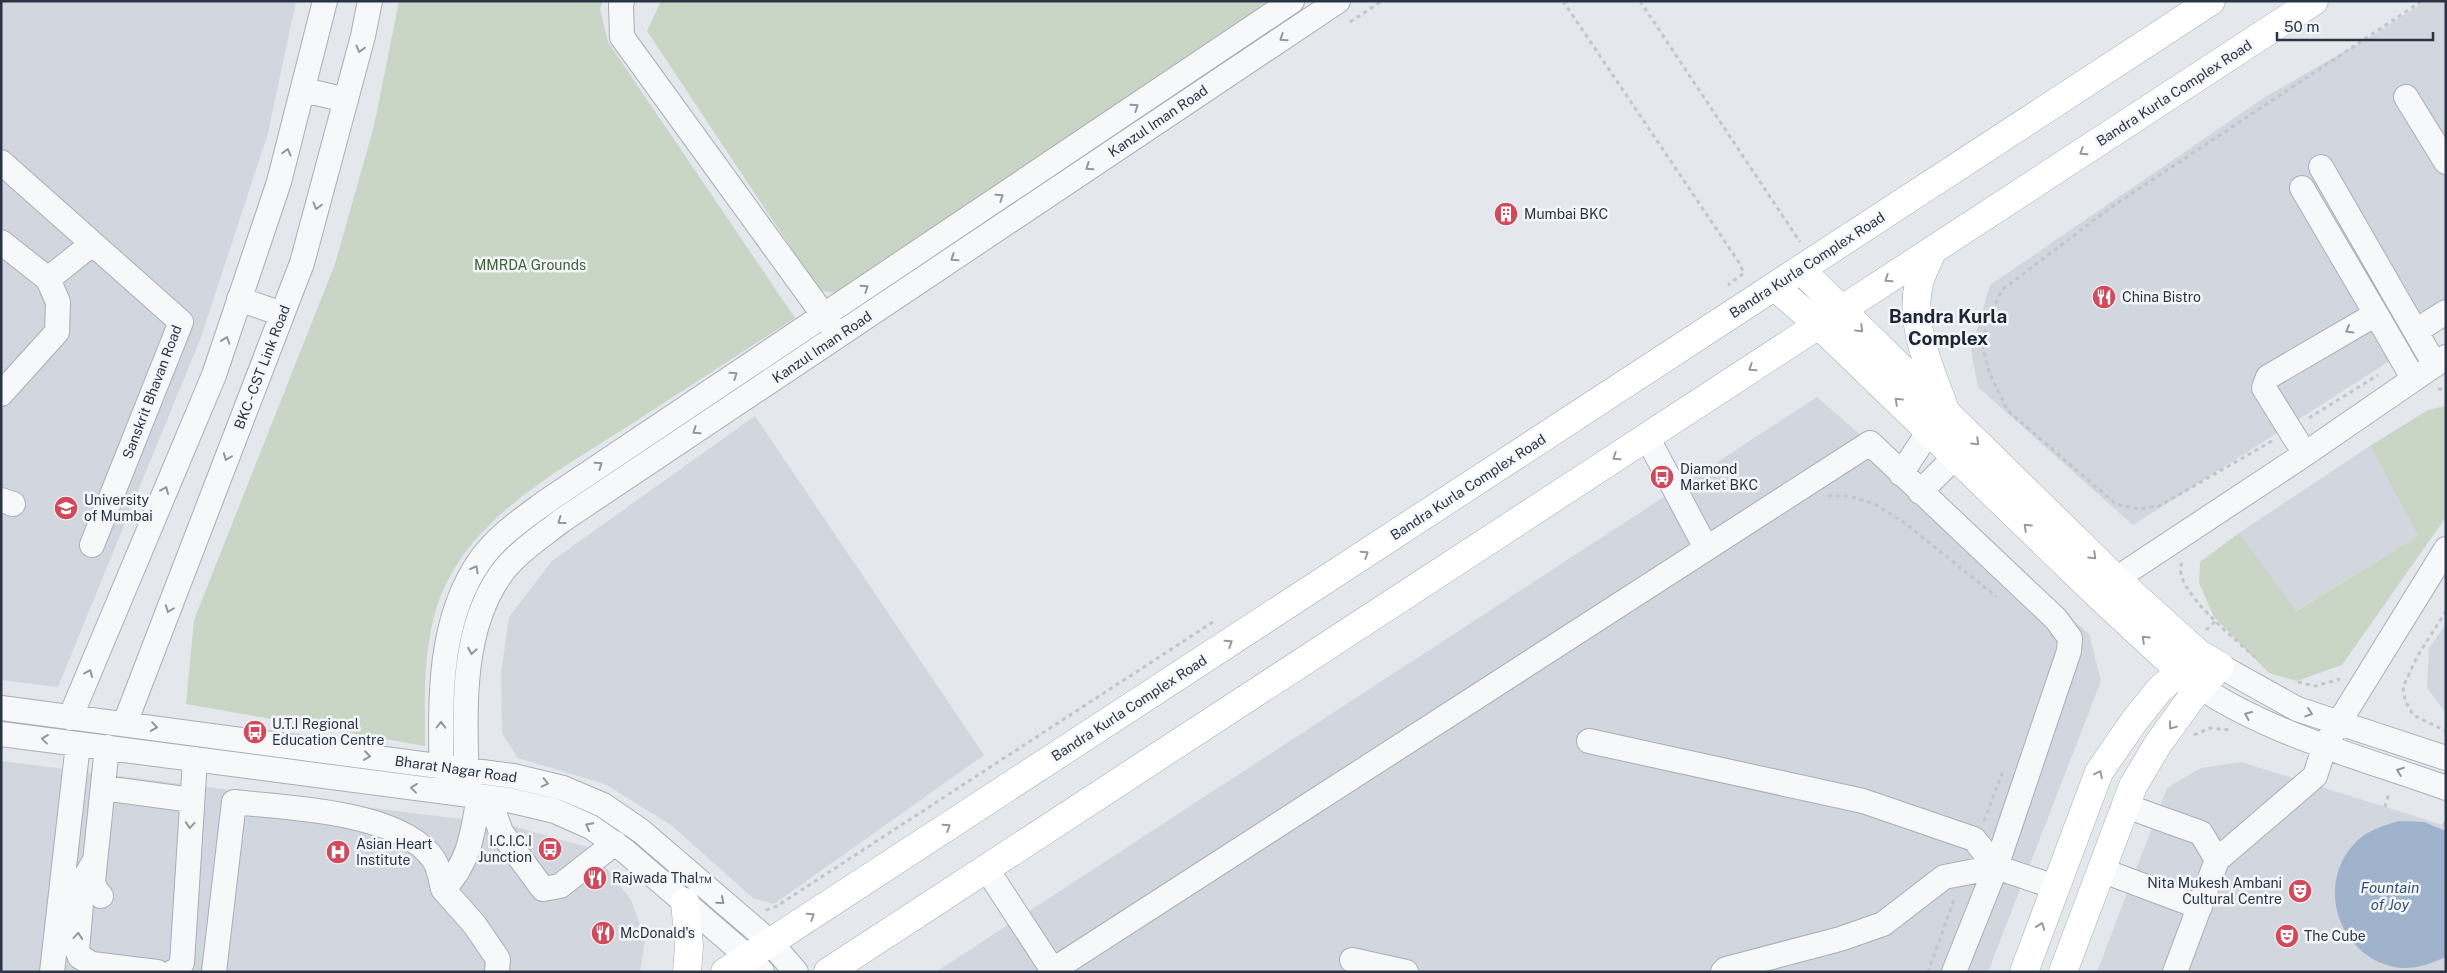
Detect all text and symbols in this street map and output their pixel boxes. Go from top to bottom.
scale bar [2277,10,2433,42]
text: 50 m [2284,18,2319,35]
one-way arrow [1279,32,1288,41]
street label: Bandra Kurla Complex Road [2093,37,2255,149]
one-way arrow [355,44,365,52]
street label: Kanzul Iman Road [1105,82,1211,160]
one-way arrow [1129,104,1138,113]
one-way arrow [2079,146,2088,155]
one-way arrow [281,148,292,157]
one-way arrow [1086,161,1095,171]
one-way arrow [994,194,1003,204]
one-way arrow [313,201,323,209]
building icon: Mumbai BKC [1493,201,1519,227]
place label: Mumbai BKC [1524,206,1608,222]
street label: Bandra Kurla Complex Road [1726,209,1888,321]
one-way arrow [951,252,960,261]
park label: MMRDA Grounds [474,257,586,273]
one-way arrow [1884,273,1893,283]
restaurant icon: China Bistro [2091,284,2117,310]
one-way arrow [859,285,868,294]
place label: China Bistro [2122,289,2201,305]
street label: BKC - CST Link Road [231,303,293,431]
district label: Bandra Kurla Complex [1889,305,2007,349]
street label: Kanzul Iman Road [769,308,875,386]
street label: Sanskrit Bhavan Road [119,323,185,461]
one-way arrow [1854,323,1863,332]
one-way arrow [2345,324,2354,334]
one-way arrow [220,336,230,344]
one-way arrow [1748,362,1757,372]
one-way arrow [729,372,738,381]
one-way arrow [1895,398,1904,407]
one-way arrow [692,425,702,434]
street label: Bandra Kurla Complex Road [1387,431,1549,543]
one-way arrow [1970,436,1979,445]
one-way arrow [1612,451,1622,460]
one-way arrow [223,452,233,461]
place label: Diamond Market BKC [1680,461,1758,493]
one-way arrow [594,462,603,472]
bus stop icon: Diamond Market BKC [1649,464,1675,490]
one-way arrow [160,487,170,495]
place label: University of Mumbai [84,492,153,524]
school or university icon: University of Mumbai [53,495,79,521]
one-way arrow [558,516,567,524]
one-way arrow [2024,524,2033,533]
one-way arrow [1360,550,1369,560]
one-way arrow [2087,550,2096,559]
one-way arrow [469,565,479,574]
one-way arrow [165,604,175,613]
one-way arrow [2142,636,2151,645]
one-way arrow [1224,639,1233,649]
one-way arrow [468,646,478,655]
street label: Bandra Kurla Complex Road [1048,652,1210,764]
one-way arrow [83,669,94,678]
one-way arrow [2304,708,2313,718]
one-way arrow [2244,710,2253,721]
place label: U.T.I Regional Education Centre [272,716,384,748]
bus stop icon: U.T.I Regional Education Centre [242,719,268,745]
one-way arrow [2169,720,2177,729]
one-way arrow [150,721,158,732]
one-way arrow [436,721,447,729]
one-way arrow [40,734,48,745]
one-way arrow [363,750,371,761]
street label: Bharat Nagar Road [394,753,518,785]
one-way arrow [2396,767,2405,777]
one-way arrow [2093,771,2103,780]
one-way arrow [540,777,549,788]
one-way arrow [410,783,418,794]
one-way arrow [185,821,196,829]
one-way arrow [585,822,594,832]
one-way arrow [941,824,950,833]
place label: I.C.I.C.I Junction [478,833,532,865]
place label: Asian Heart Institute [356,836,432,868]
bus stop icon: I.C.I.C.I Junction [537,836,563,862]
hospital icon: Asian Heart Institute [325,839,351,865]
restaurant icon: Rajwada Thal™ [582,865,608,891]
place label: Rajwada Thal™ [612,870,712,886]
place label: Nita Mukesh Ambani Cultural Centre [2147,875,2282,907]
theatre icon: Nita Mukesh Ambani Cultural Centre [2287,878,2313,904]
water label: Fountain of Joy [2361,879,2419,913]
one-way arrow [716,895,725,904]
one-way arrow [805,913,814,922]
restaurant icon: McDonald's [590,920,616,946]
one-way arrow [2035,922,2045,931]
theatre icon: The Cube [2274,923,2300,949]
place label: McDonald's [620,925,695,941]
place label: The Cube [2304,928,2366,944]
one-way arrow [73,931,84,939]

